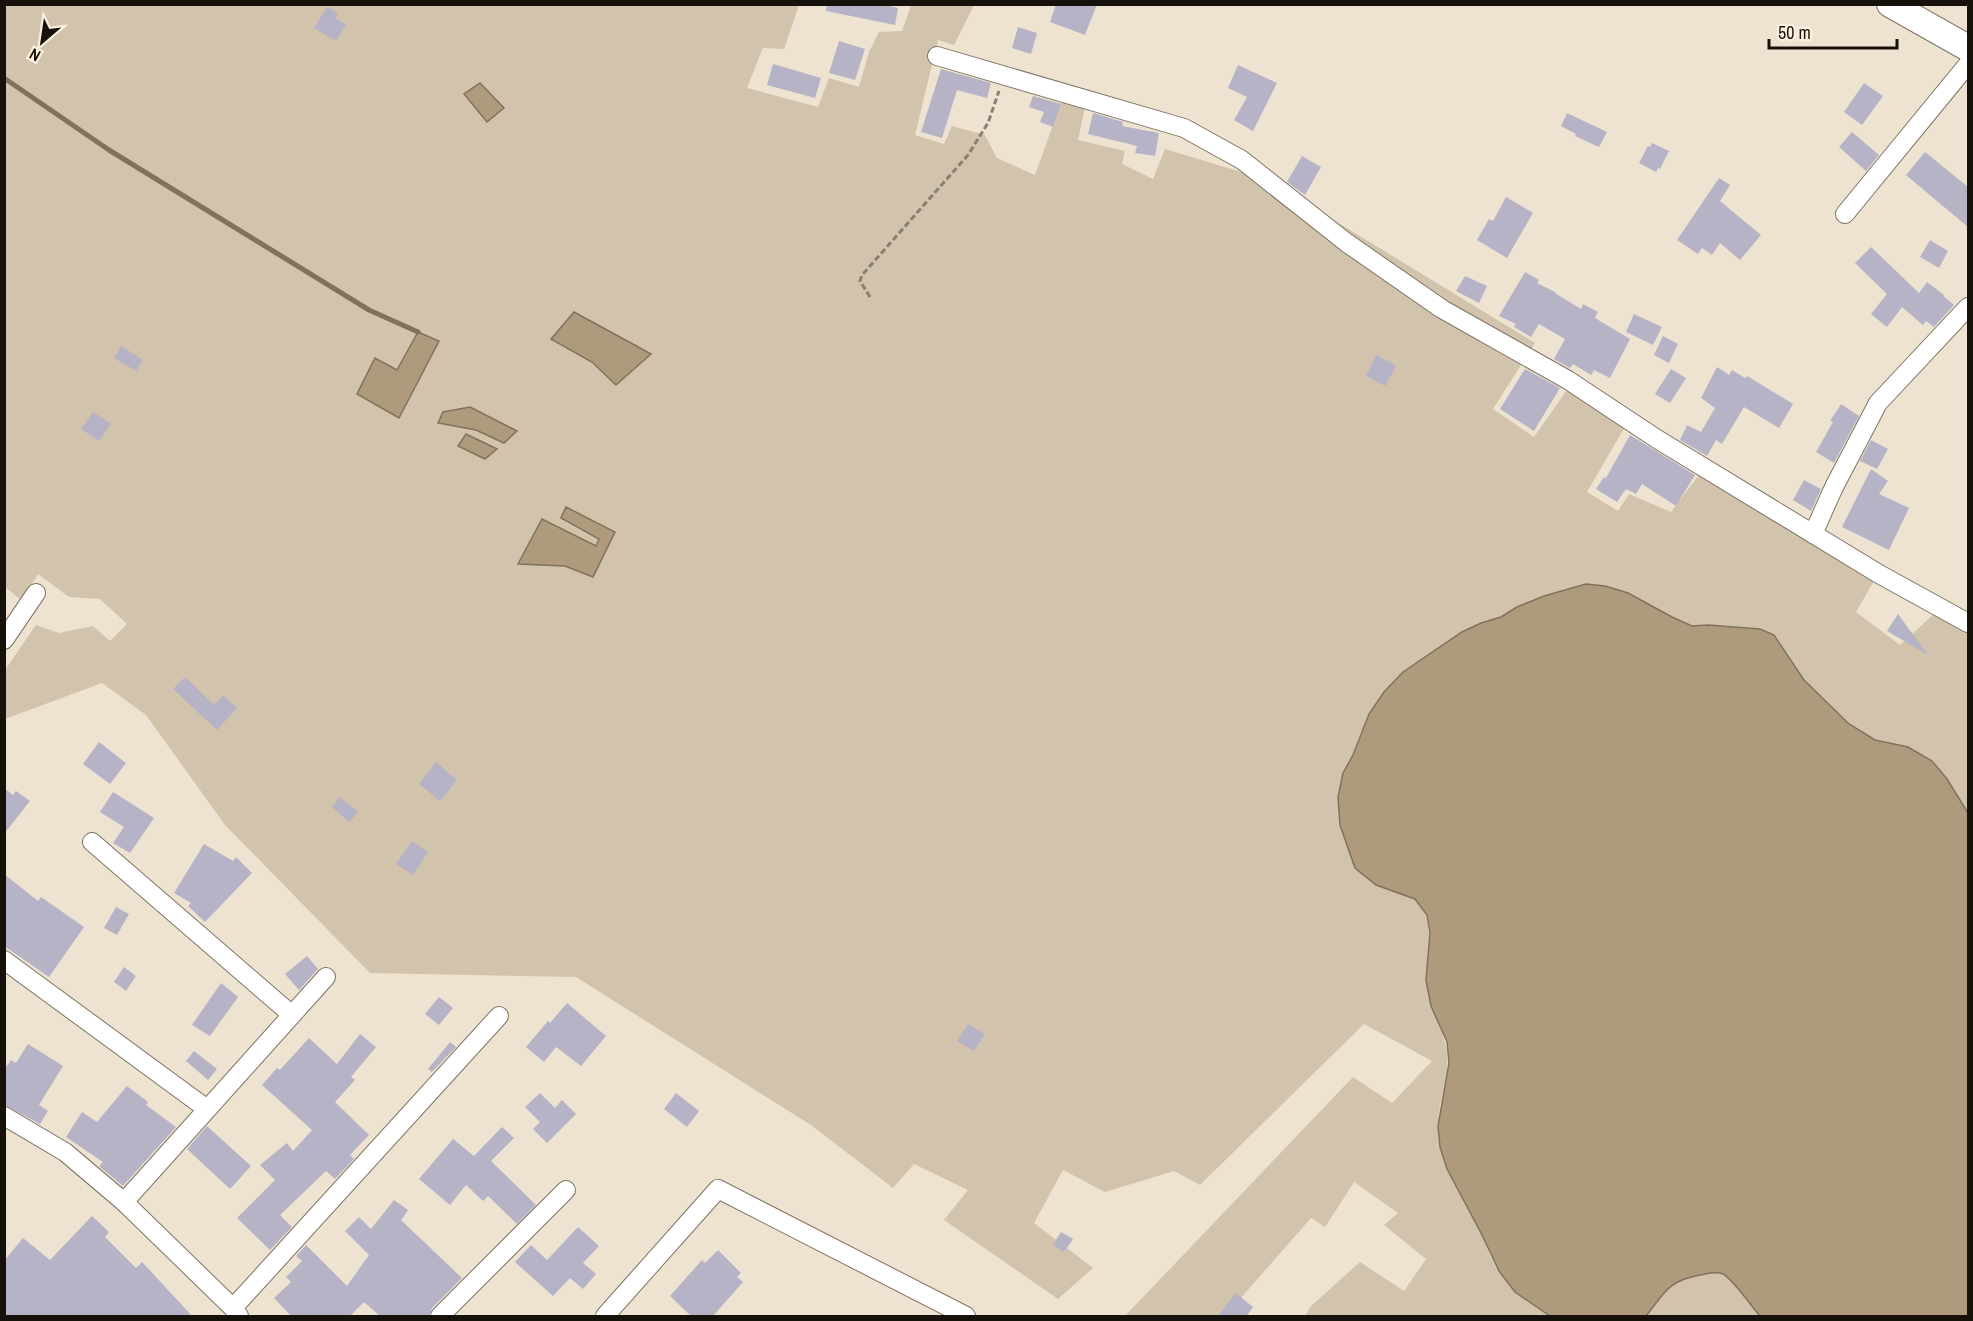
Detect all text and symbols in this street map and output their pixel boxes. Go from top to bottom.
north arrow [12,12,72,72]
scale bar [1769,12,1896,50]
text: 50 m [1778,20,1811,45]
text: N [25,43,44,67]

